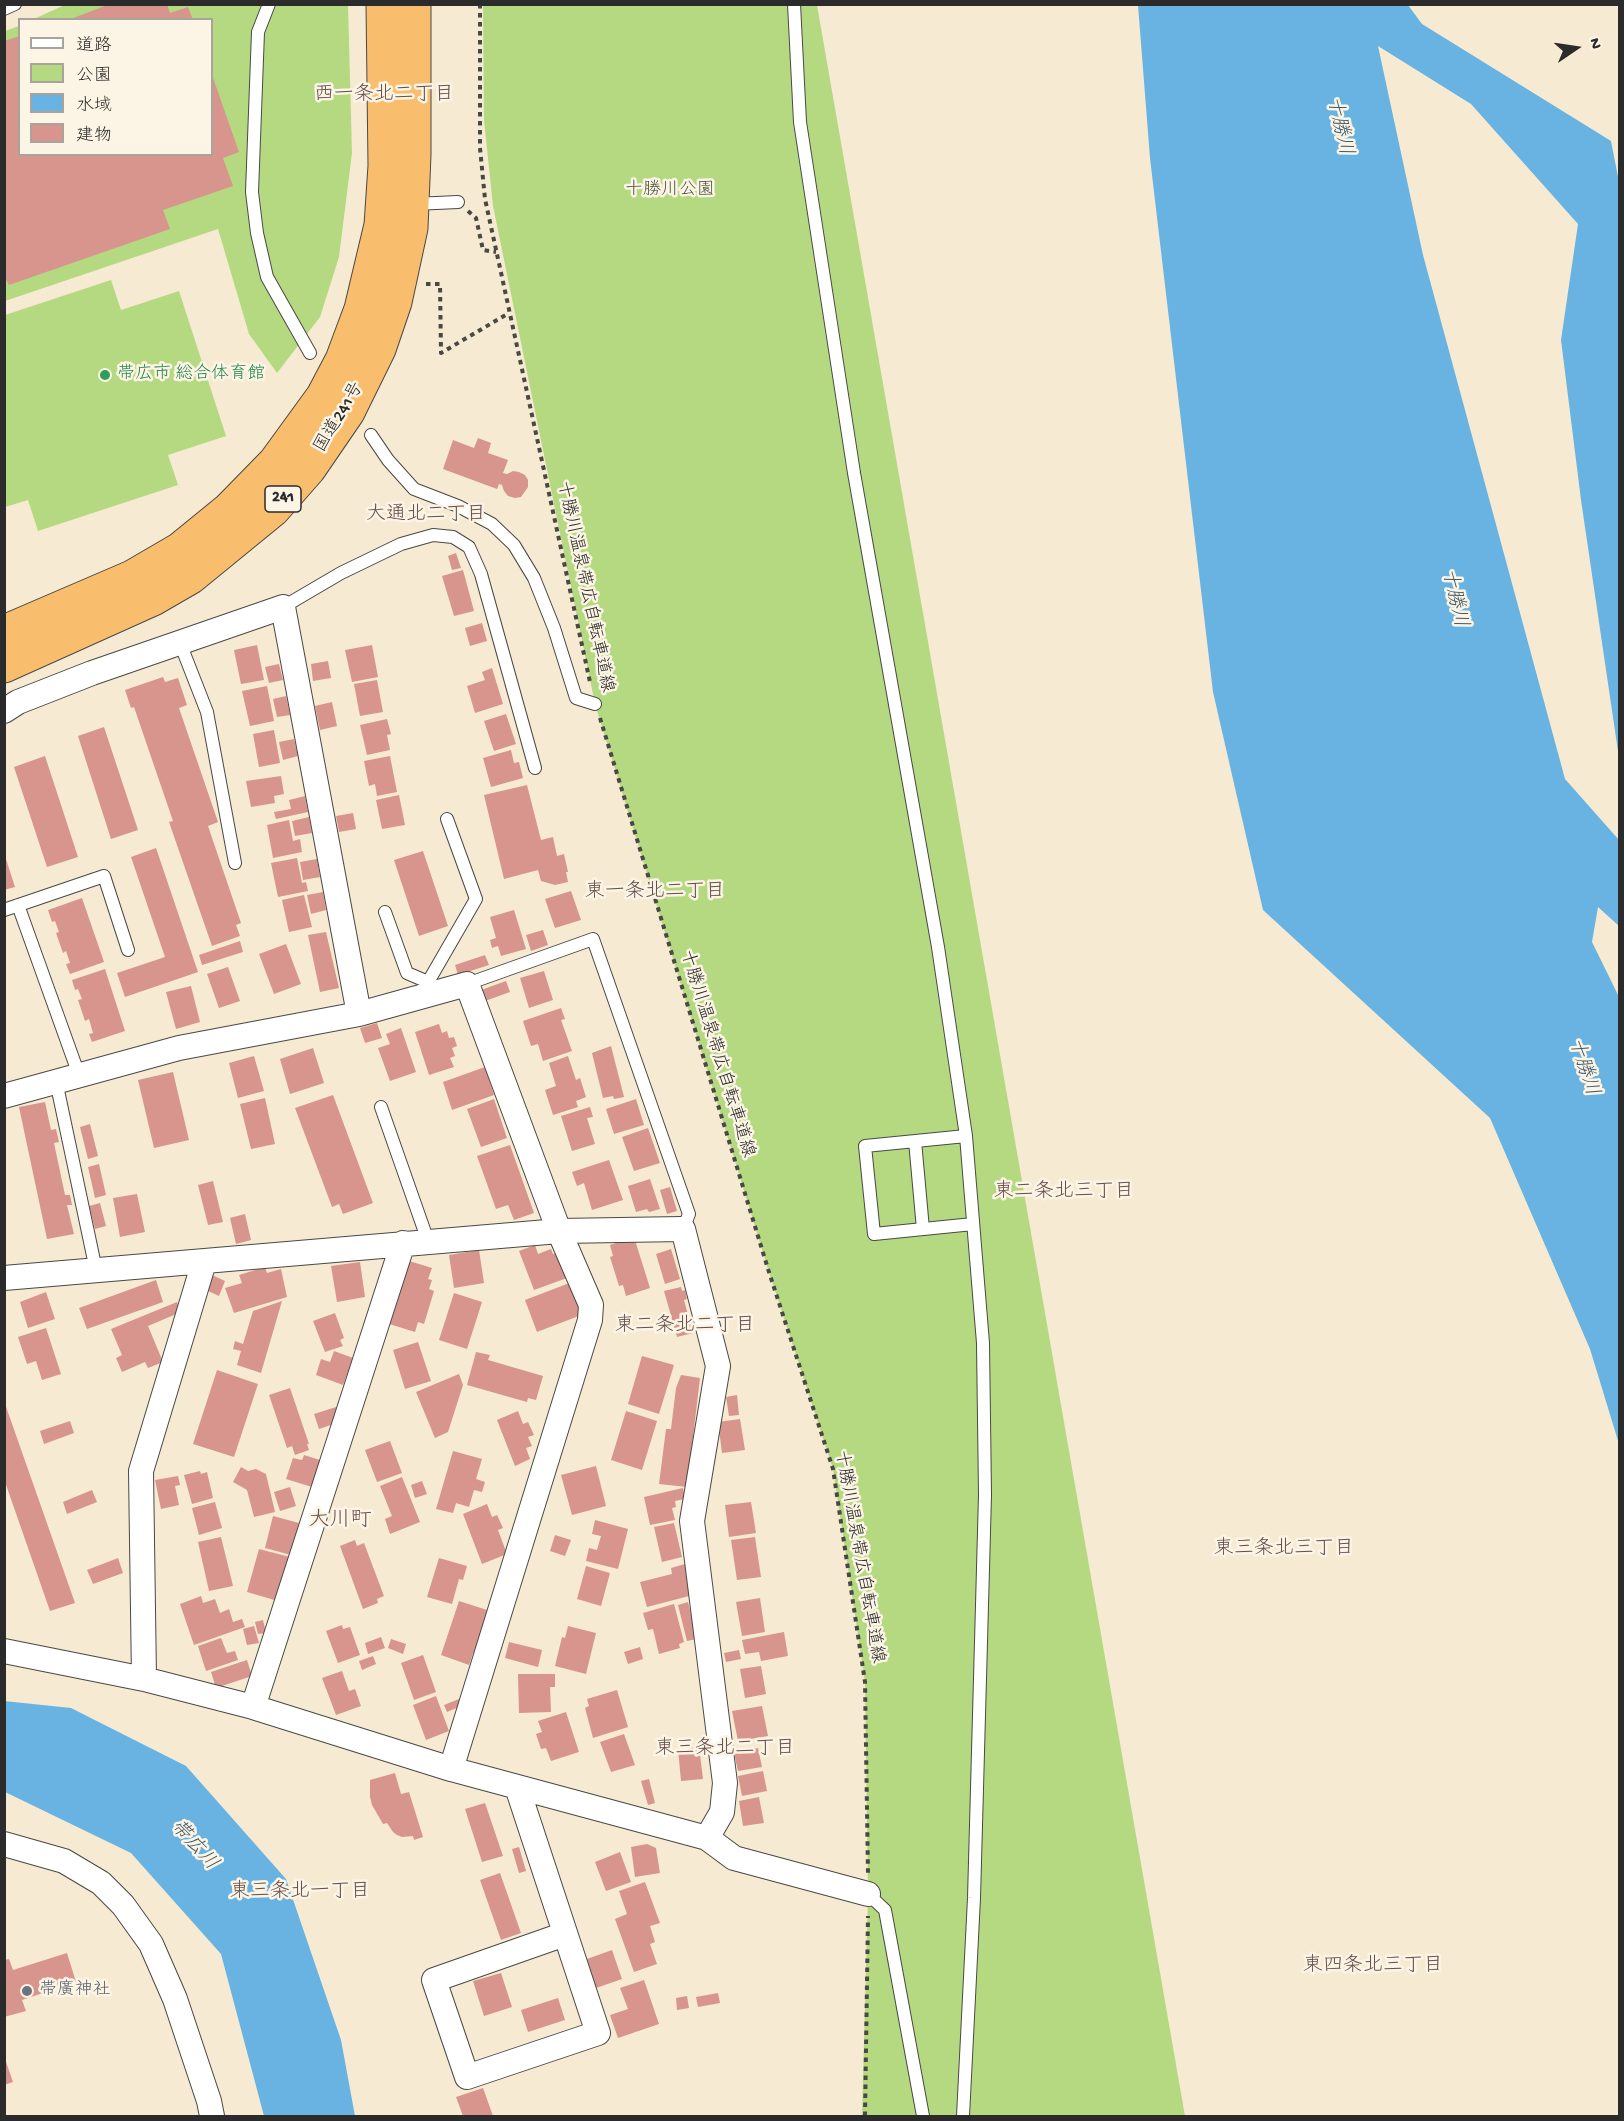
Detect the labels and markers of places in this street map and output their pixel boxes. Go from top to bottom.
place label: 帯広市 総合体育館 [117,364,265,386]
marker: 帯広市 総合体育館 [98,368,112,382]
place label: 帯廣神社 [39,1980,111,2002]
marker: 帯廣神社 [20,1984,34,1998]

